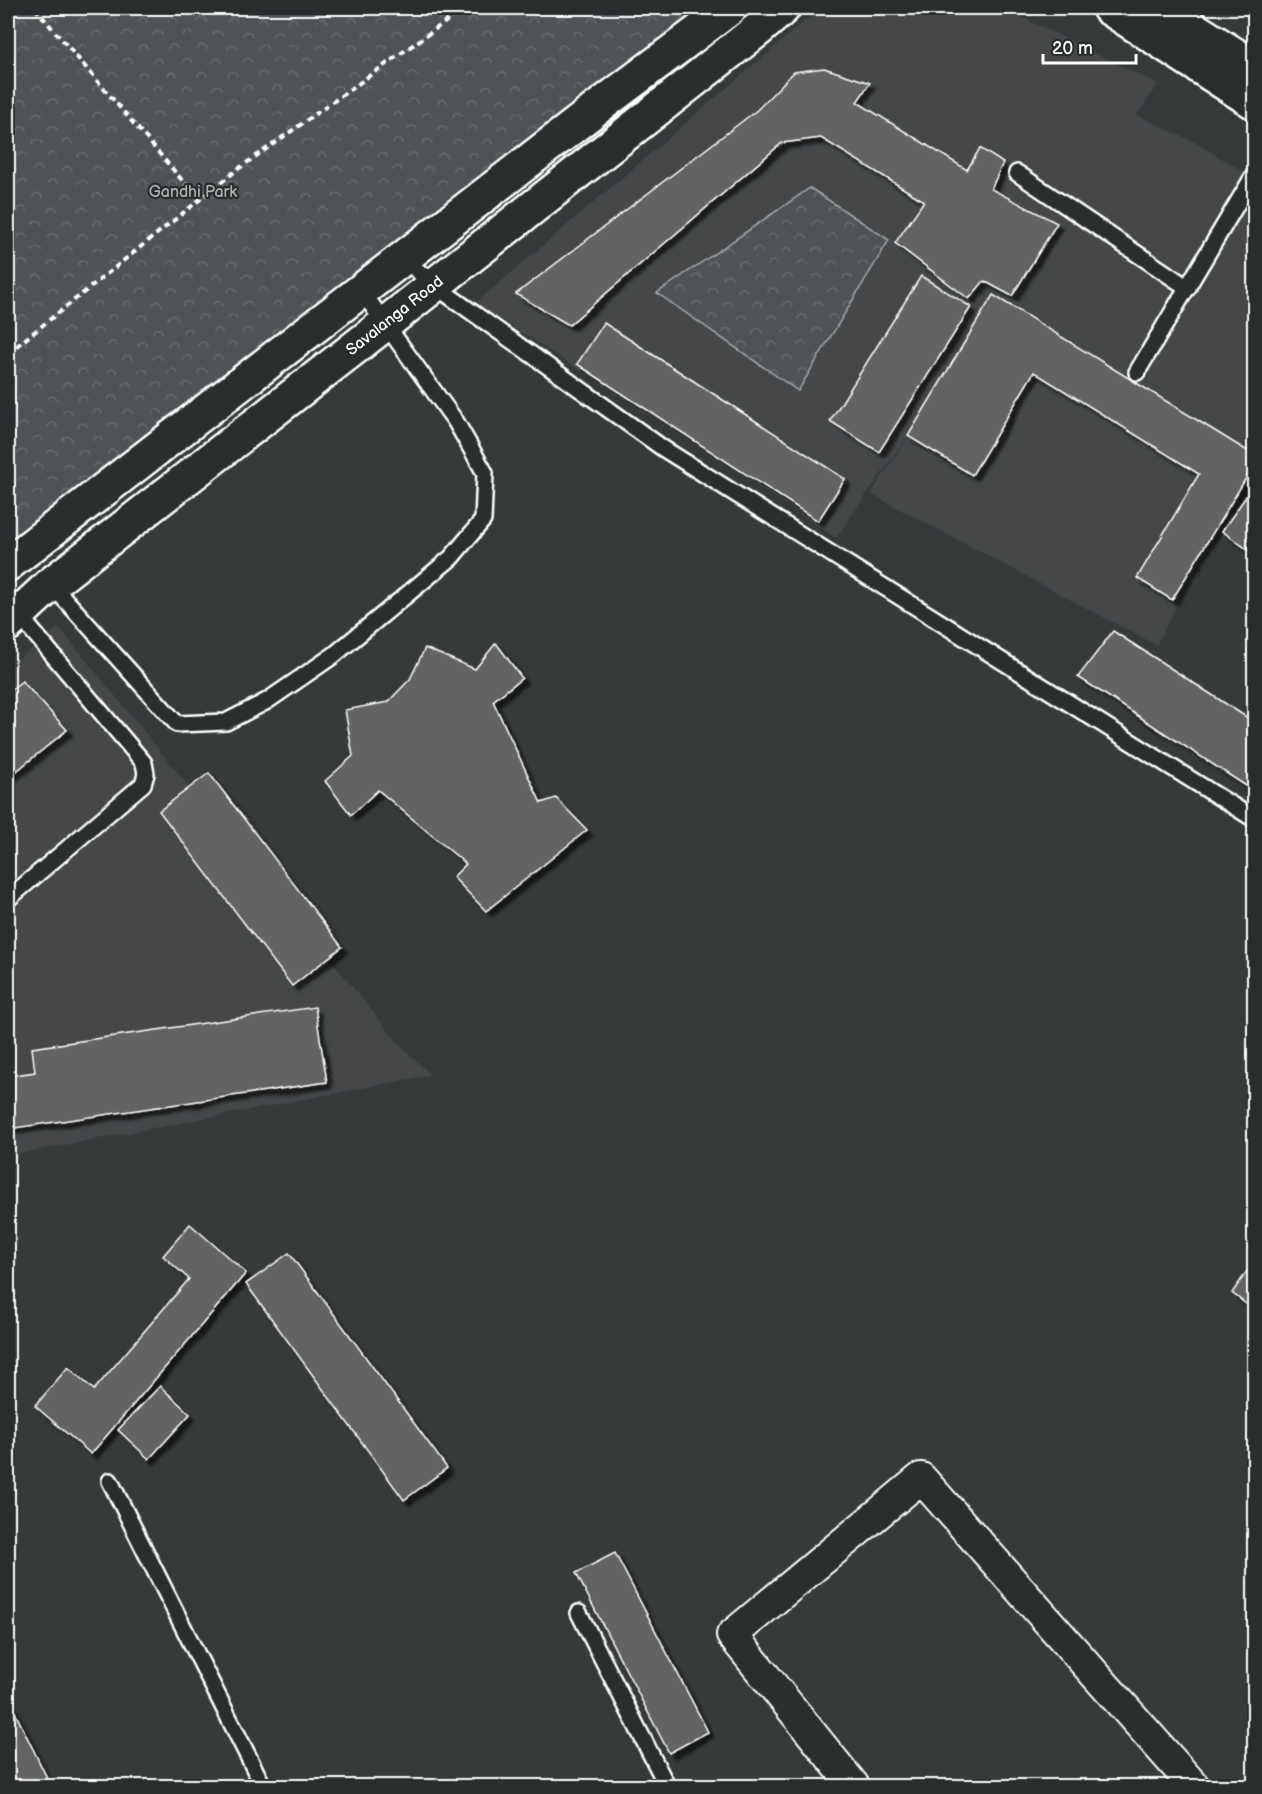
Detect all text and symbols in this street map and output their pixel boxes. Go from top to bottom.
scale bar [1043,27,1136,65]
text: 20 m [1052,38,1093,59]
park label: Gandhi Park [149,183,237,202]
street label: Savalanga Road [343,272,447,360]

